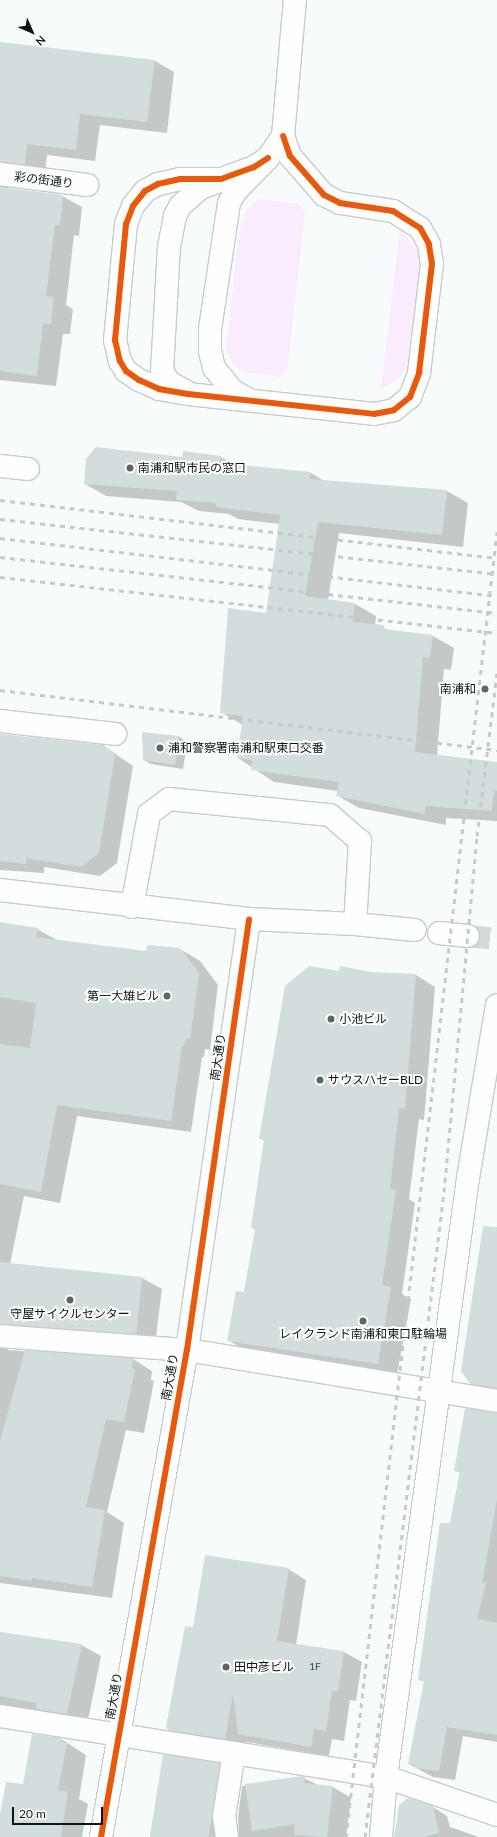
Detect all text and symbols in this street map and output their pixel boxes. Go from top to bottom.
north arrow [12,12,52,52]
text: N [33,33,48,48]
street label: 彩の街通り [13,169,75,191]
place label: 南浦和駅市民の窓口 [138,461,246,475]
marker: 南浦和駅市民の窓口 [125,463,135,473]
place label: 南浦和 [440,682,476,696]
marker: 南浦和 [479,683,491,695]
place label: 浦和警察署南浦和駅東口交番 [168,741,324,755]
marker: 浦和警察署南浦和駅東口交番 [155,743,165,753]
place label: 第一大雄ビル [87,989,159,1003]
marker: 第一大雄ビル [162,991,172,1001]
place label: 小池ビル [339,1012,387,1026]
marker: 小池ビル [326,1014,336,1024]
street label: 南大通り [208,1032,228,1082]
place label: サウスハセーBLD [328,1073,423,1087]
marker: サウスハセーBLD [315,1075,325,1085]
marker: 守屋サイクルセンター [65,1295,75,1305]
place label: 守屋サイクルセンター [10,1307,130,1321]
marker: レイクランド南浦和東口駐輪場 [358,1316,368,1326]
place label: レイクランド南浦和東口駐輪場 [279,1327,447,1341]
street label: 南大通り [159,1352,181,1402]
place label: 田中彦ビル [234,1660,294,1674]
house number: 1F [309,1661,321,1673]
marker: 田中彦ビル [221,1662,231,1672]
street label: 南大通り [103,1671,125,1721]
scale bar [14,1799,105,1825]
text: 20 m [19,1806,46,1821]

